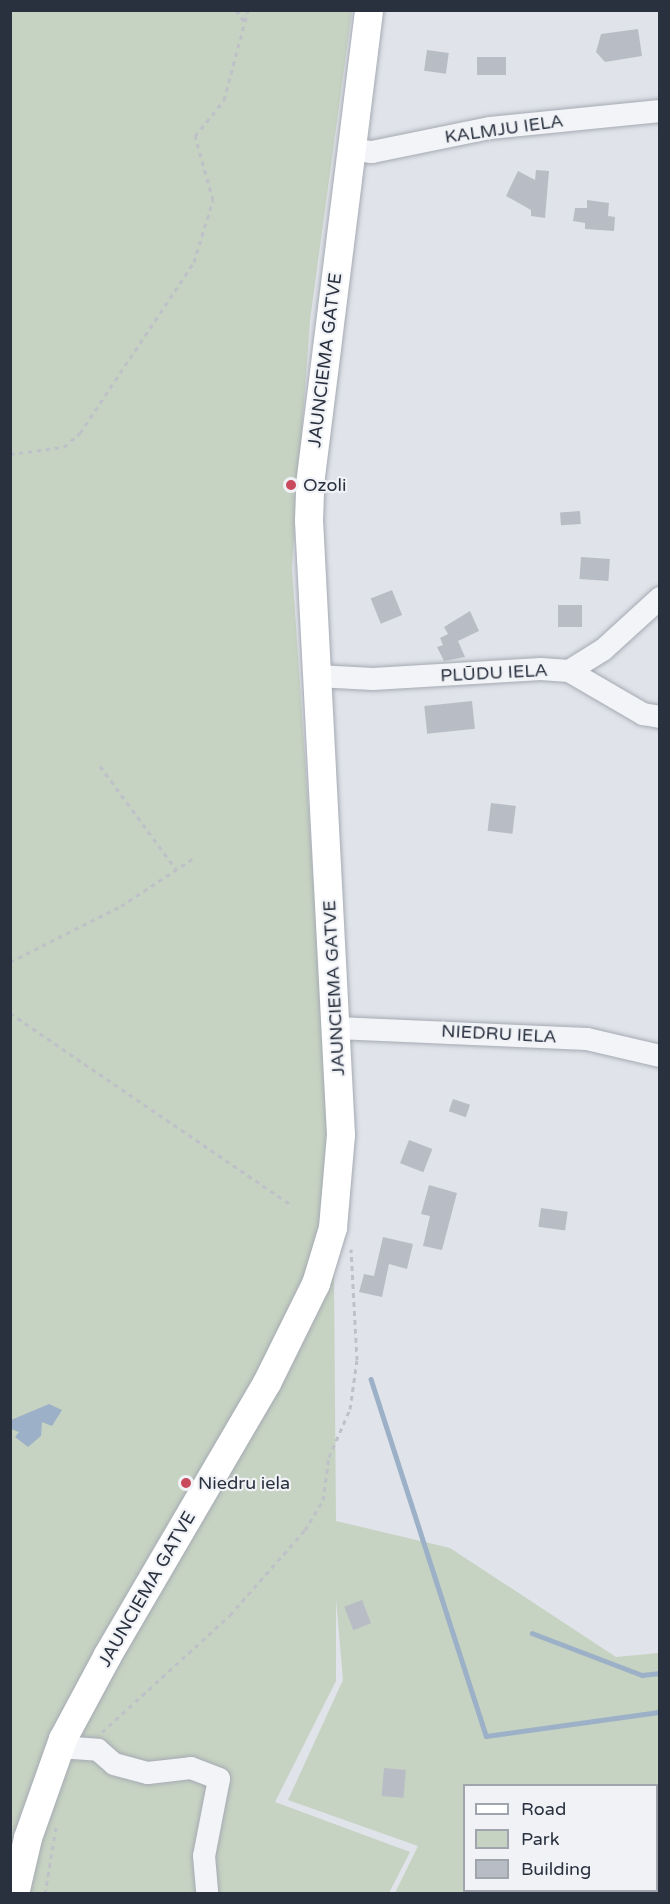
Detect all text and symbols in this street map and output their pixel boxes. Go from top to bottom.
street label: KALMJU IELA [443,110,565,148]
street label: JAUNCIEMA GATVE [304,271,346,449]
place label: Ozoli [303,474,346,496]
marker: Ozoli [284,478,298,492]
street label: PLŪDU IELA [440,659,548,687]
street label: JAUNCIEMA GATVE [319,900,349,1076]
street label: NIEDRU IELA [441,1020,557,1048]
place label: Niedru iela [198,1472,290,1494]
marker: Niedru iela [179,1476,193,1490]
street label: JAUNCIEMA GATVE [94,1508,200,1670]
legend [463,1784,658,1892]
text: Road [521,1798,566,1820]
text: Park [521,1828,559,1850]
text: Building [521,1858,591,1880]

